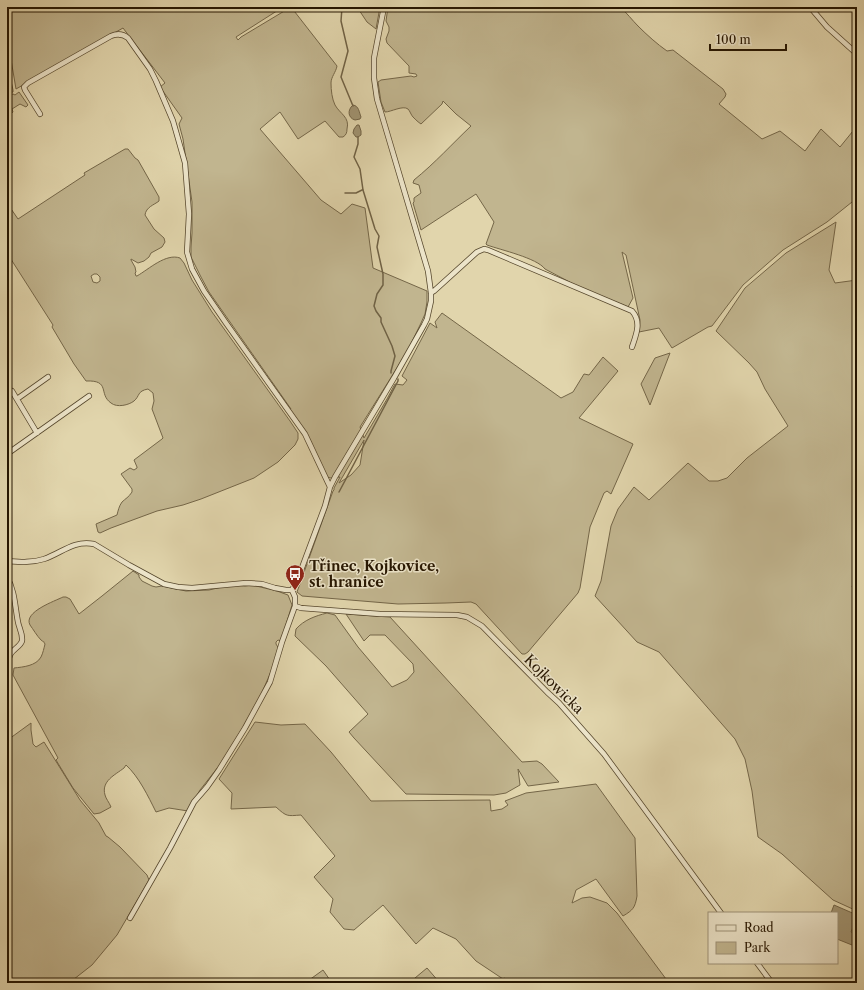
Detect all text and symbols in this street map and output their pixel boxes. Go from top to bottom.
scale bar [710,26,786,52]
text: 100 m [716,32,751,47]
place label: Třinec, Kojkovice, st. hranice [309,557,439,591]
bus stop icon: Třinec, Kojkovice, st. hranice [284,563,306,591]
street label: Kojkowicka [520,650,588,718]
legend [708,912,838,964]
text: Road [744,920,774,935]
text: Park [744,940,771,955]

